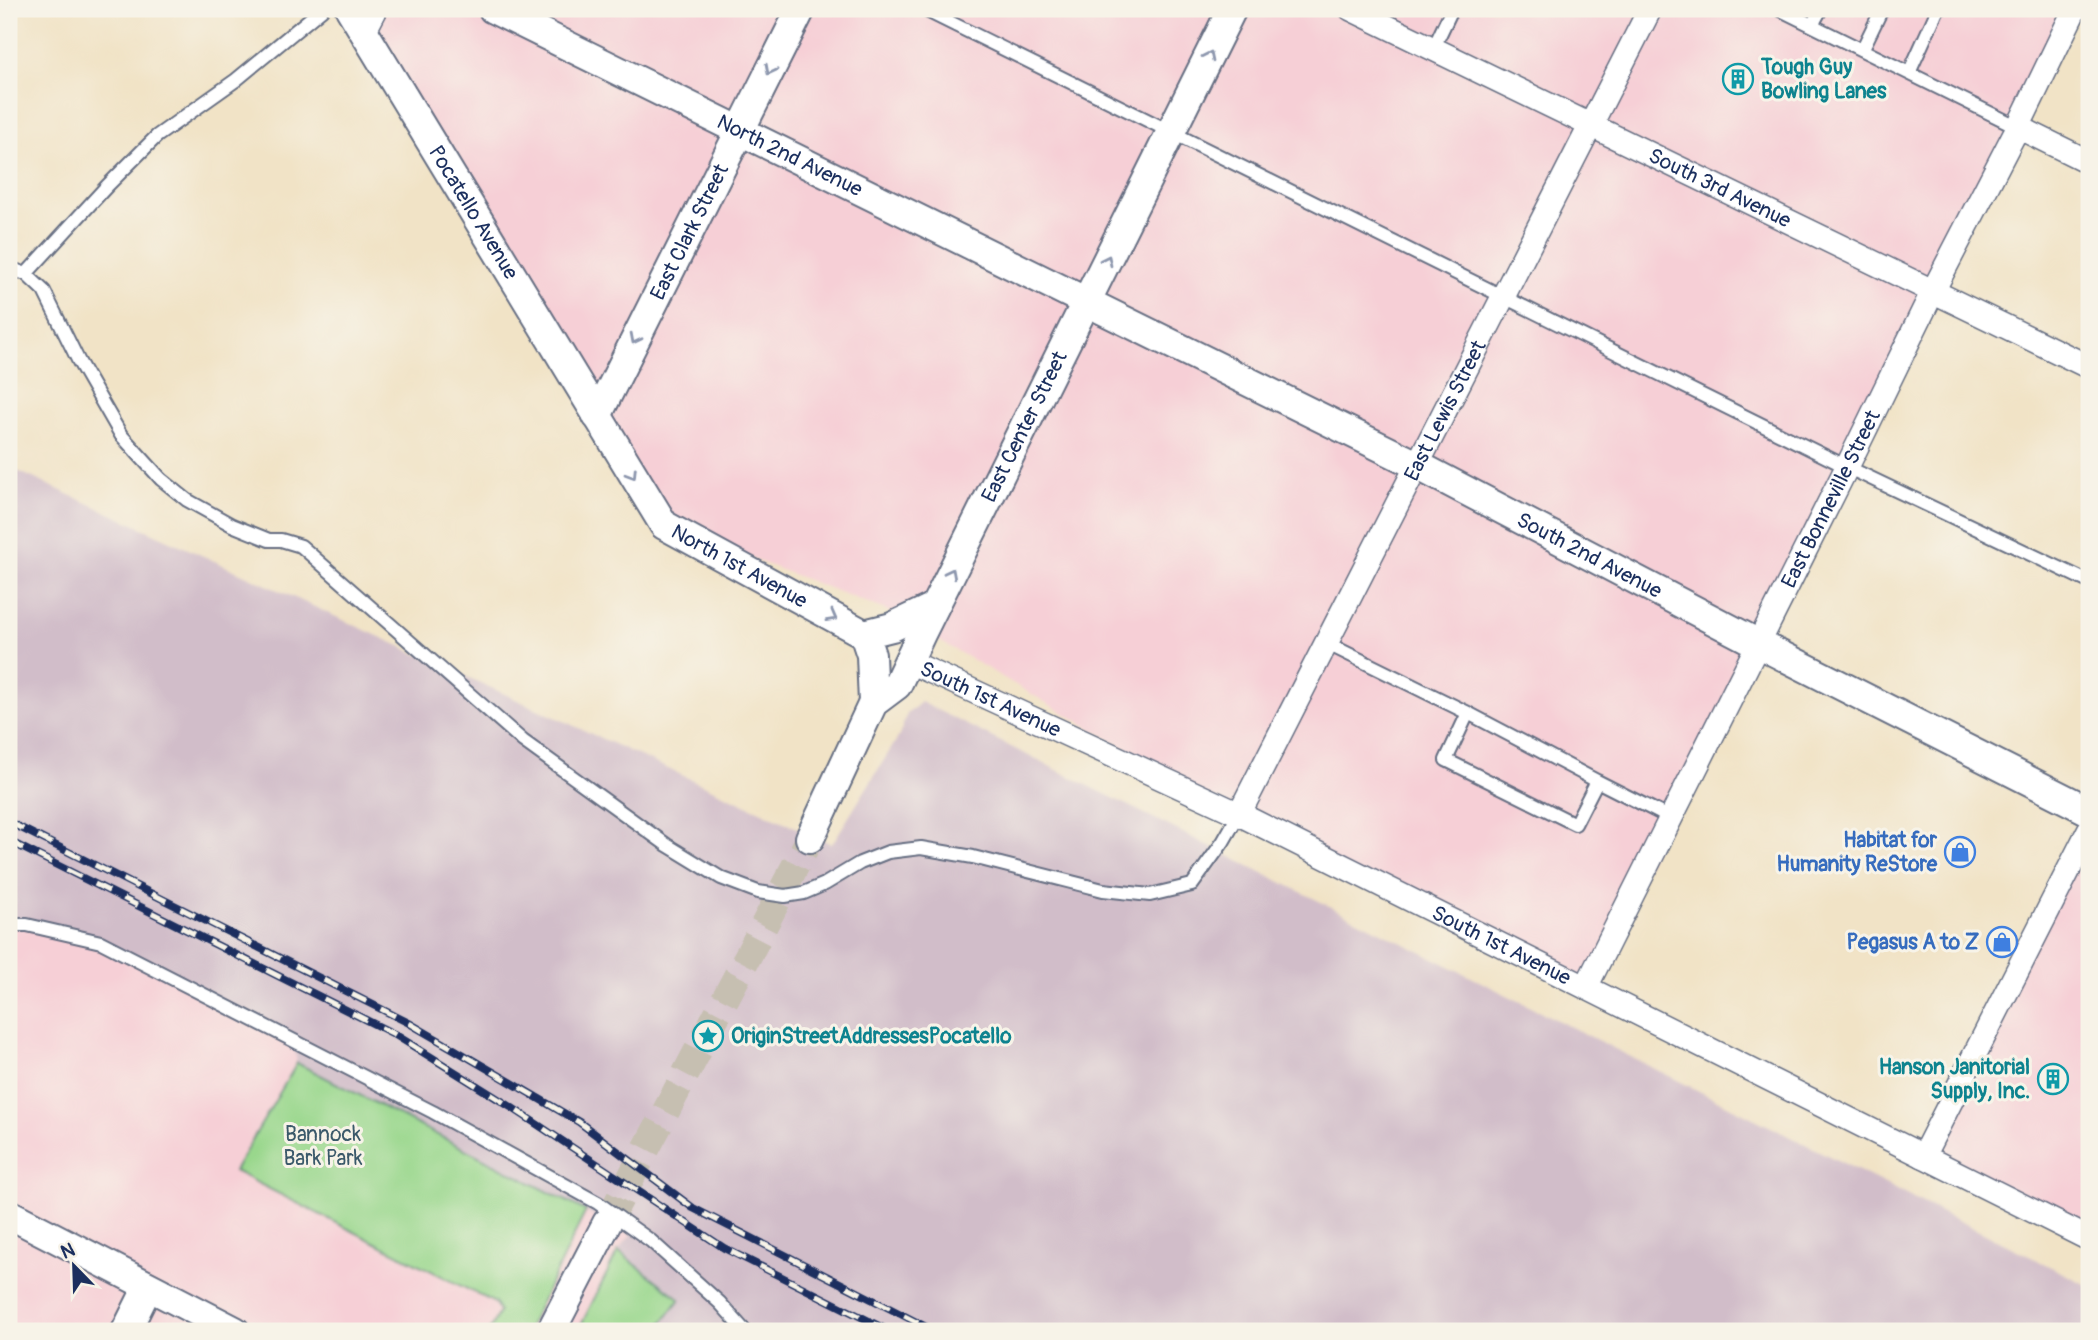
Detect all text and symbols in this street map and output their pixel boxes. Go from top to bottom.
one-way arrow [1200,51,1214,63]
place label: Tough Guy Bowling Lanes [1760,54,1887,105]
building icon: Tough Guy Bowling Lanes [1721,62,1755,96]
one-way arrow [765,63,779,75]
street label: North 2nd Avenue [713,108,868,203]
street label: Pocatello Avenue [423,140,525,285]
street label: South 3rd Avenue [1644,142,1796,234]
street label: East Clark Street [644,159,735,304]
one-way arrow [1099,255,1113,267]
one-way arrow [630,332,644,344]
street label: East Lewis Street [1398,335,1492,485]
street label: East Center Street [975,346,1073,507]
street label: East Bonneville Street [1775,405,1887,592]
one-way arrow [624,466,637,479]
street label: South 2nd Avenue [1512,506,1667,605]
street label: North 1st Avenue [667,518,813,614]
one-way arrow [943,568,957,580]
one-way arrow [825,609,837,622]
street label: South 1st Avenue [916,655,1066,744]
place label: Habitat for Humanity ReStore [1776,827,1938,878]
shop icon: Habitat for Humanity ReStore [1943,835,1977,869]
street label: South 1st Avenue [1427,899,1576,992]
shop icon: Pegasus A to Z [1985,925,2019,959]
place label: Pegasus A to Z [1846,929,1980,956]
place icon: OriginStreetAddressesPocatello [691,1019,725,1053]
place label: OriginStreetAddressesPocatello [731,1023,1012,1050]
place label: Hanson Janitorial Supply, Inc. [1879,1054,2030,1105]
building icon: Hanson Janitorial Supply, Inc. [2036,1062,2070,1096]
park label: Bannock Bark Park [283,1121,363,1172]
north arrow [38,1232,108,1302]
text: N [57,1238,78,1265]

